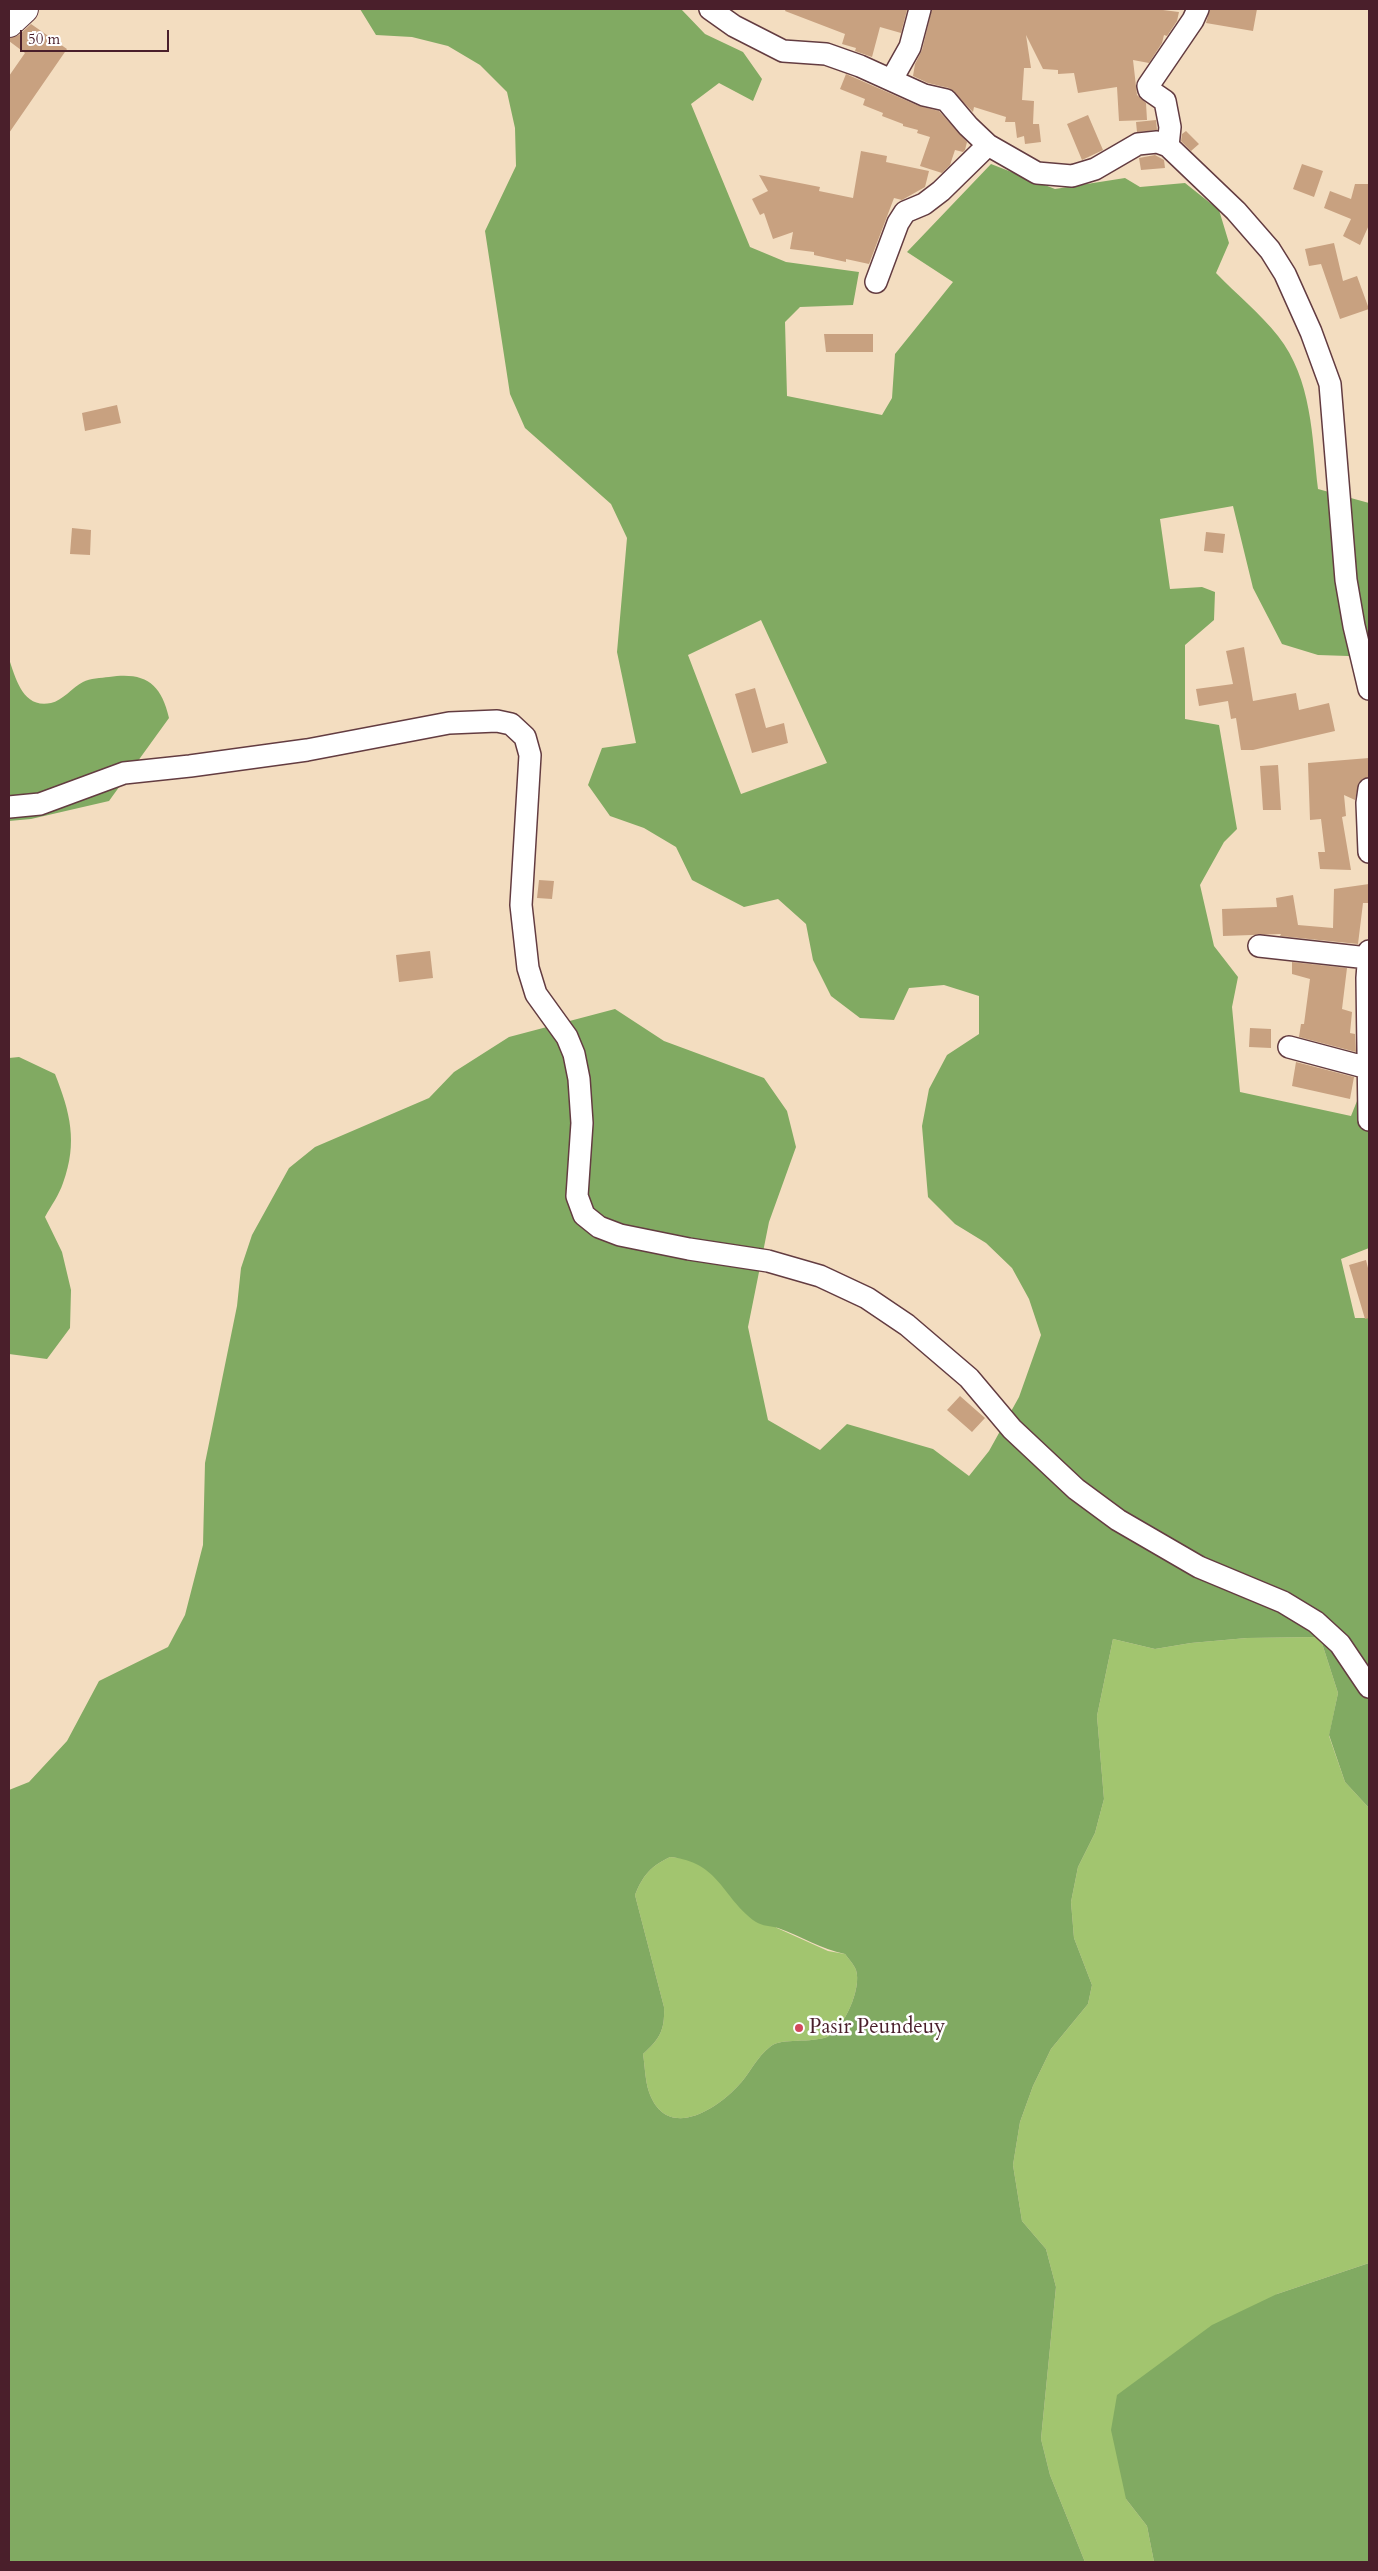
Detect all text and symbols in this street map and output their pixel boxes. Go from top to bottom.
scale bar [22,20,171,52]
text: 50 m [28,29,60,49]
place label: Pasir Peundeuy [809,2015,945,2041]
marker: Pasir Peundeuy [793,2022,805,2034]

